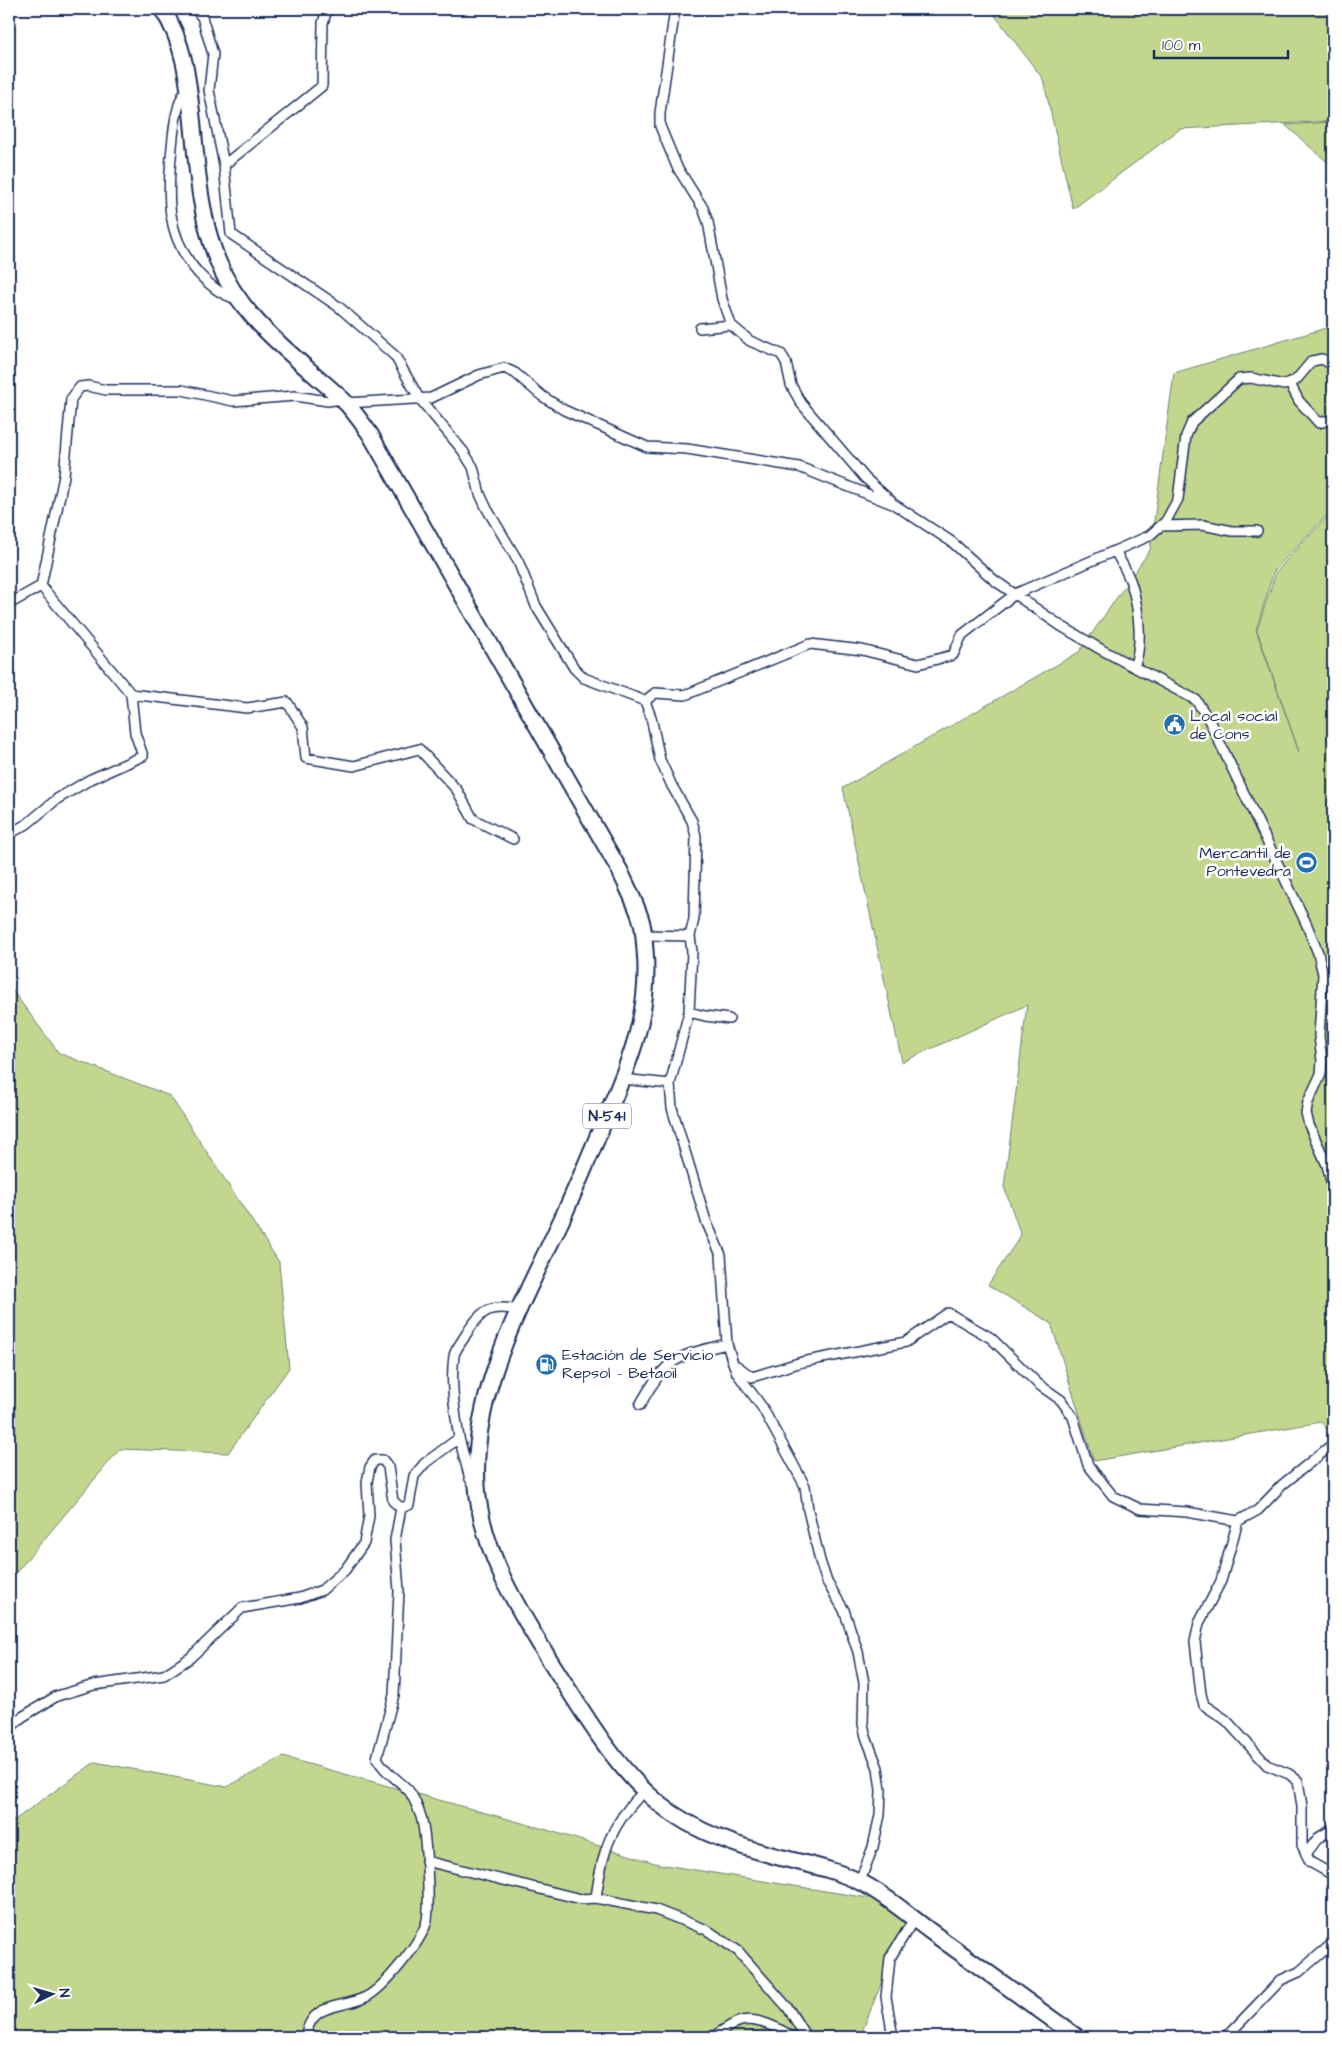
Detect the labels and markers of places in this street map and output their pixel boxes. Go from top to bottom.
place label: Local social de Cons [1190,705,1278,745]
public building icon: Local social de Cons [1162,713,1186,737]
place label: Mercantil de Pontevedra [1199,842,1291,882]
sports icon: Mercantil de Pontevedra [1295,850,1319,874]
place label: Estación de Servicio Repsol - Betaoil [562,1344,713,1384]
fuel station icon: Estación de Servicio Repsol - Betaoil [534,1352,558,1376]

